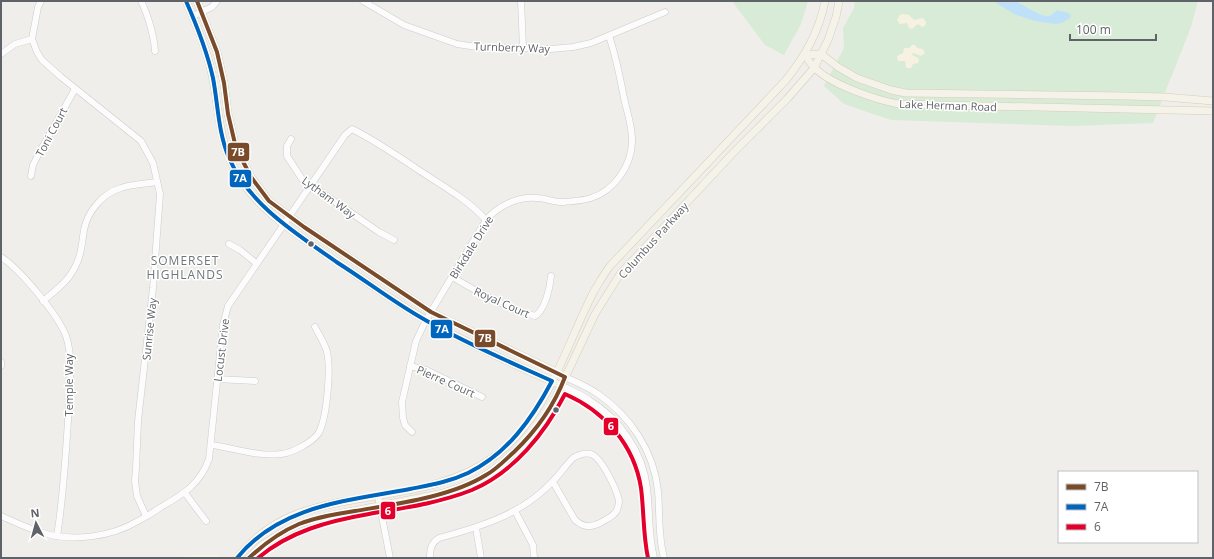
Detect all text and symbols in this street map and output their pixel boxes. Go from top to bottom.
scale bar [1070,16,1156,42]
text: 100 m [1076,21,1111,38]
street label: Turnberry Way [474,38,551,56]
street label: Lake Herman Road [899,96,997,114]
street label: Toni Court [32,105,70,159]
line badge: 7B [227,142,250,162]
text: 7B [231,144,245,159]
line badge: 7A [229,169,252,188]
text: 7A [233,170,247,185]
street label: Lytham Way [299,172,359,222]
street label: Columbus Parkway [615,198,692,281]
street label: Birkdale Drive [446,213,496,281]
unlabelled marker [306,239,316,249]
district label: SOMERSET HIGHLANDS [147,252,223,283]
street label: Royal Court [472,283,532,321]
street label: Sunrise Way [138,296,160,361]
street label: Locust Drive [210,318,232,382]
line badge: 7A [430,319,453,339]
text: 7A [435,321,449,336]
line badge: 7B [474,329,496,348]
text: 7B [478,330,492,345]
street label: Temple Way [61,353,76,416]
street label: Pierre Court [414,361,478,401]
unlabelled marker [551,405,561,415]
line badge: 6 [603,417,619,436]
text: 6 [608,418,614,433]
legend [1058,471,1198,543]
text: 7B [1094,478,1109,495]
text: 7A [1094,498,1109,515]
line badge: 6 [380,501,396,520]
north arrow [16,503,56,543]
text: 6 [385,503,391,518]
text: N [30,505,40,520]
text: 6 [1094,518,1101,535]

